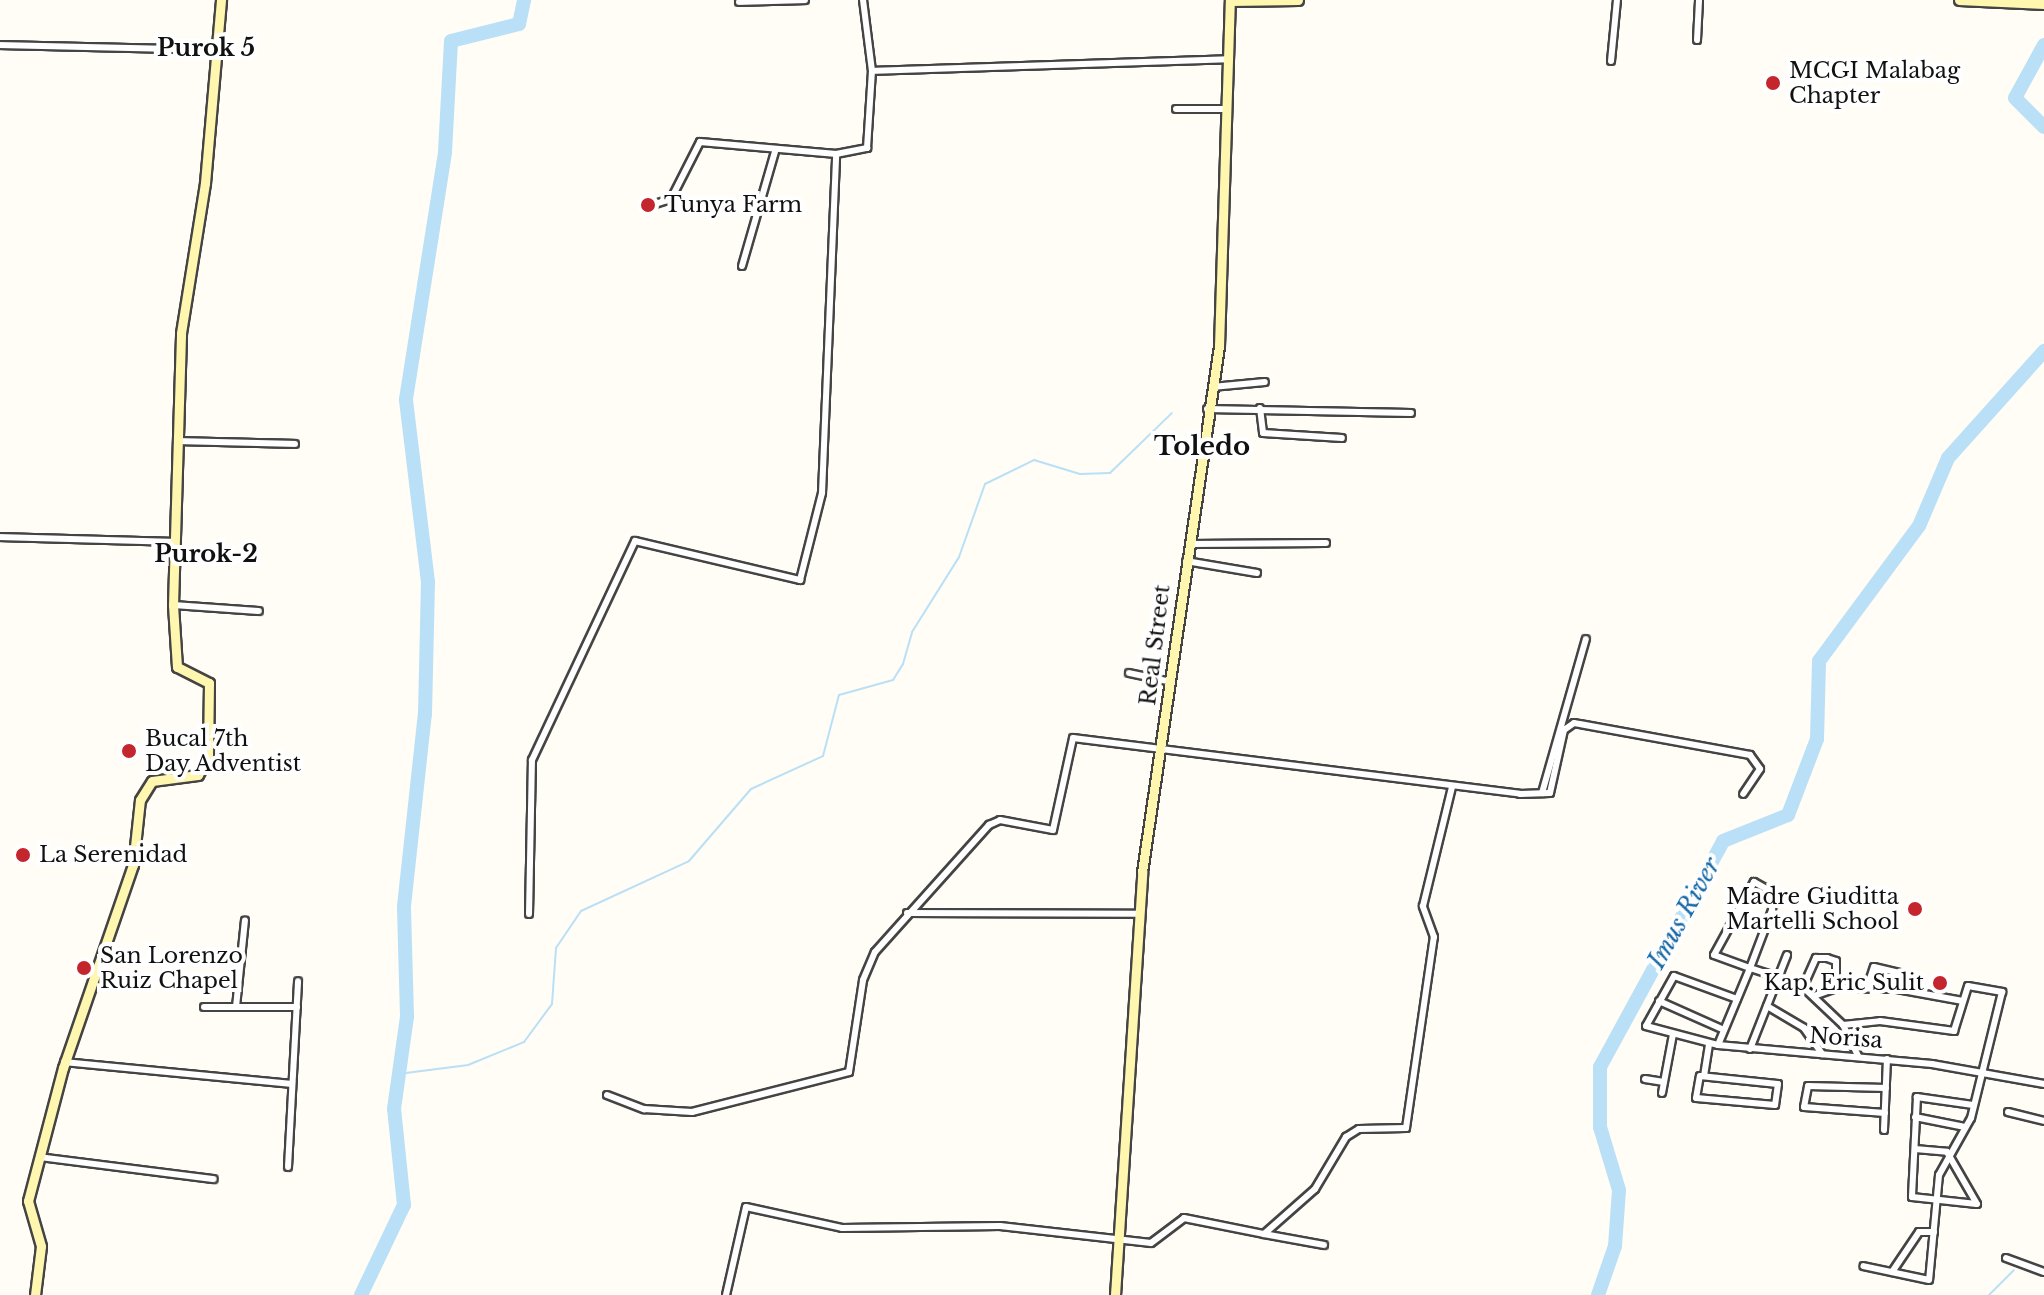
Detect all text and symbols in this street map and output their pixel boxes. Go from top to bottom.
district label: Purok 5 [157,34,255,62]
place label: MCGI Malabag Chapter [1789,57,1960,108]
marker: MCGI Malabag Chapter [1764,74,1782,92]
place label: Tunya Farm [664,192,802,218]
marker: Tunya Farm [639,196,657,214]
district label: Toledo [1154,431,1250,463]
district label: Purok-2 [154,540,258,568]
street label: Real Street [1134,583,1176,707]
place label: Bucal 7th Day Adventist [145,725,303,776]
marker: Bucal 7th Day Adventist [120,742,138,760]
place label: La Serenidad [39,842,188,868]
marker: La Serenidad [14,846,32,864]
water label: Imus River [1642,853,1726,973]
place label: Madre Giuditta Martelli School [1726,883,1899,934]
marker: Madre Giuditta Martelli School [1906,900,1924,918]
place label: San Lorenzo Ruiz Chapel [100,942,243,994]
marker: San Lorenzo Ruiz Chapel [75,959,93,977]
place label: Kap. Eric Sulit [1764,970,1924,996]
marker: Kap. Eric Sulit [1931,974,1949,992]
street label: Norisa [1808,1022,1884,1054]

